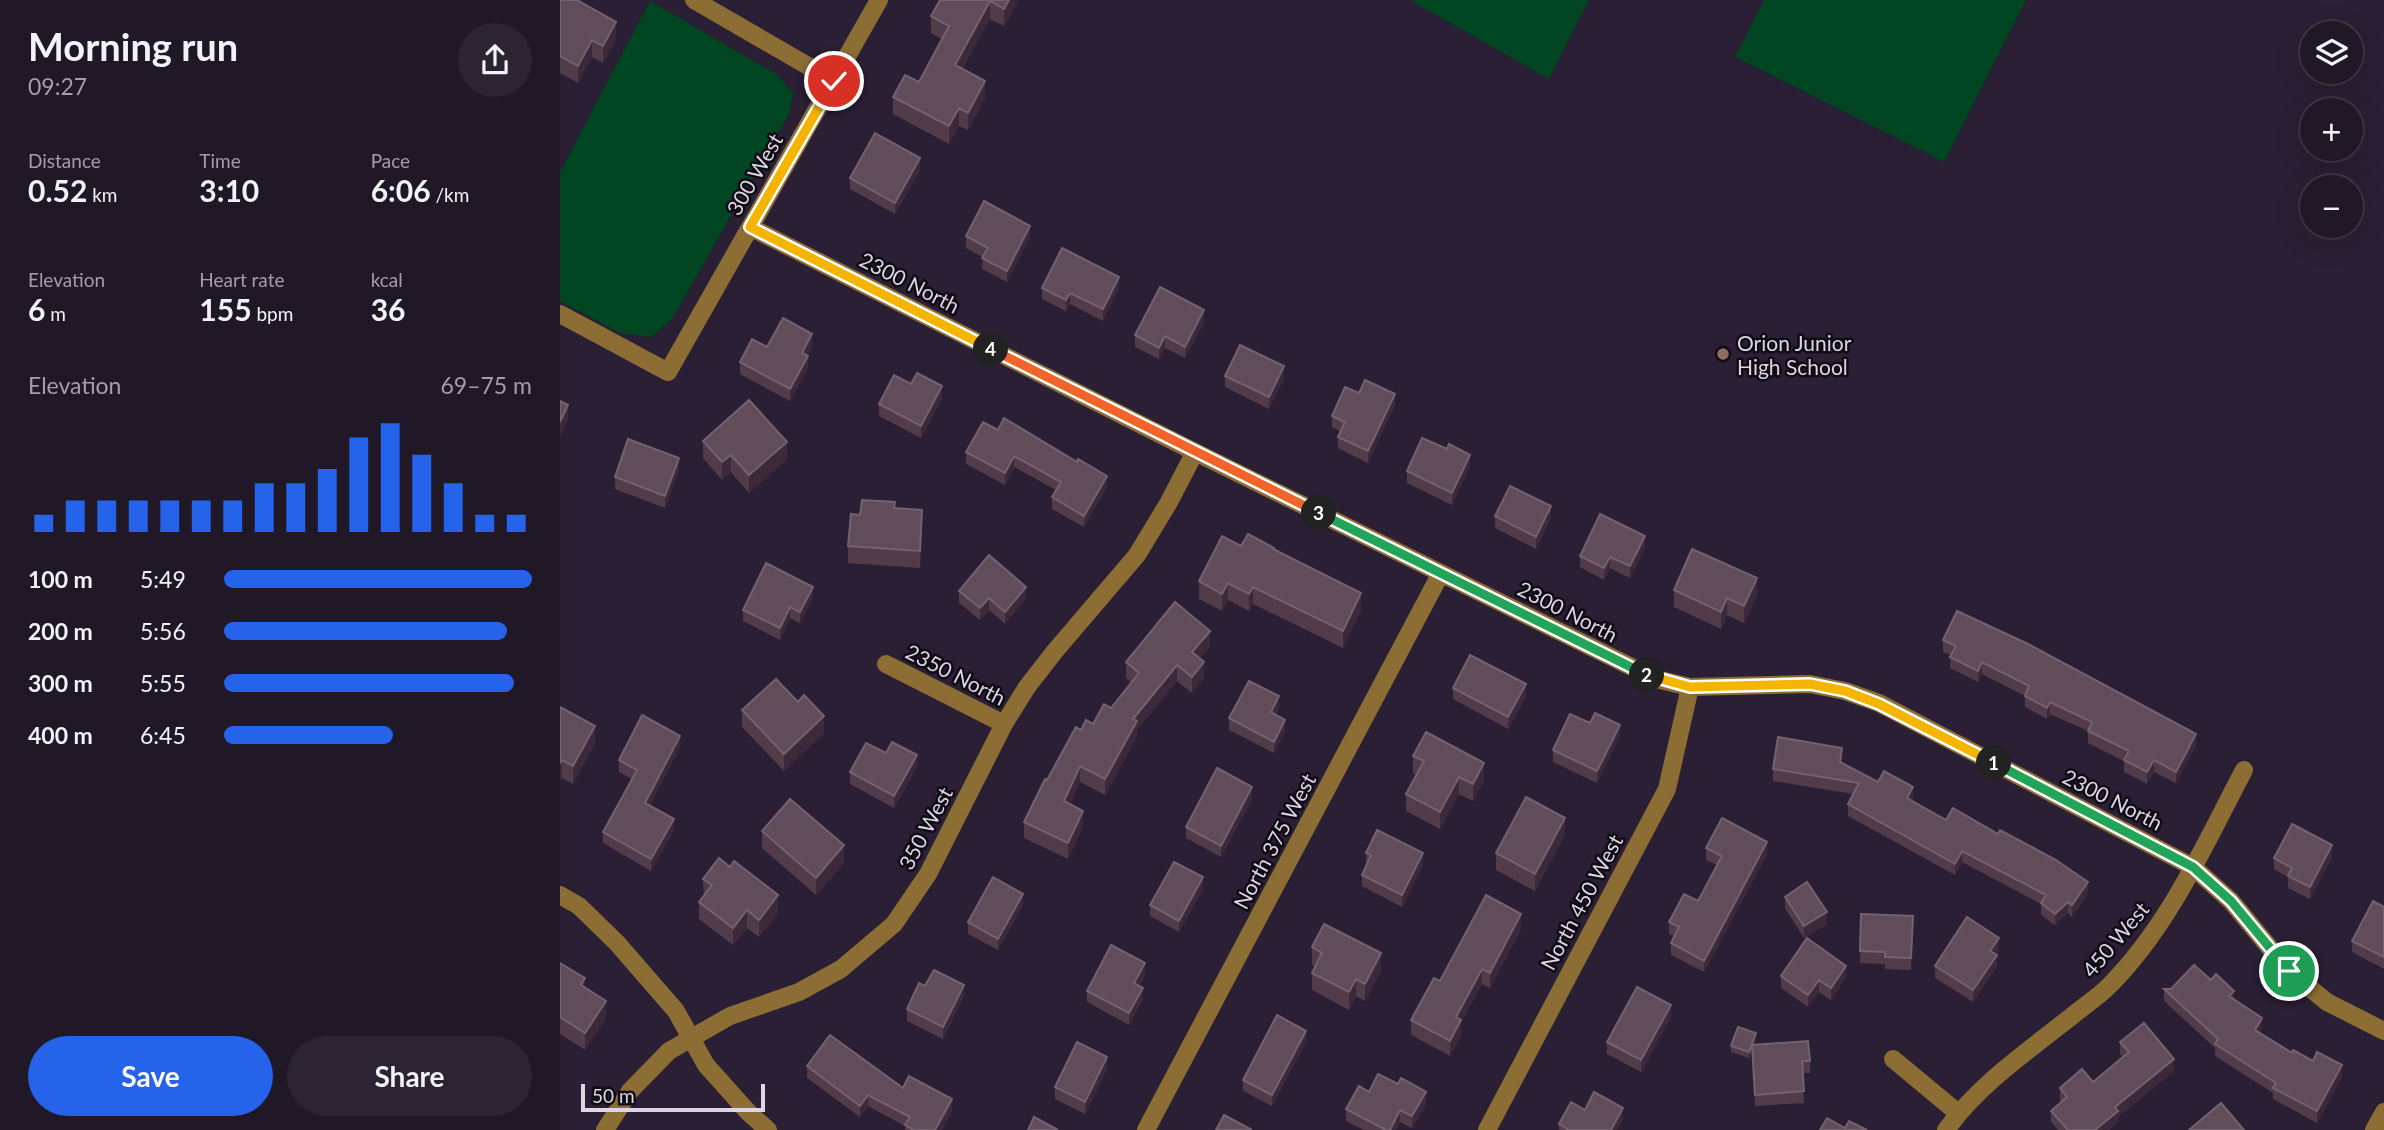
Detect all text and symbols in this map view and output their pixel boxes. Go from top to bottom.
map controls [2300,21,2363,238]
button: layers [2300,21,2363,84]
text: Morning run [28,23,238,69]
button: share [458,23,532,97]
pin [804,51,864,111]
icon: check [815,62,853,100]
text: 09:27 [28,72,87,100]
button: + [2300,98,2363,161]
street label: 300 West [721,128,788,219]
text: Distance [28,149,101,172]
text: Time [199,149,241,172]
text: Pace [371,149,410,172]
text: 0.52 [28,172,87,208]
text: 3:10 [199,172,259,208]
text: 6:06 [371,172,431,208]
button: − [2300,175,2363,238]
text: km [87,183,117,206]
text: /km [431,183,469,206]
street label: 2300 North [856,246,964,318]
text: Elevation [28,268,105,291]
text: Heart rate [199,268,285,291]
text: kcal [371,268,403,291]
text: 6 [28,291,45,327]
text: 155 [199,291,252,327]
text: 36 [371,291,405,327]
text: m [45,302,66,325]
text: bpm [252,302,293,325]
place label: Orion Junior High School [1737,330,1852,379]
pin: 4 [974,332,1008,366]
text: 4 [985,337,996,360]
marker: Orion Junior High School [1715,346,1731,362]
text: Elevation [28,371,121,399]
text: 69–75 m [440,371,532,399]
pin: 3 [1302,496,1336,530]
text: 3 [1313,501,1324,524]
text: 100 m [28,565,93,593]
text: 5:49 [140,565,186,593]
street label: 2300 North [1514,575,1622,647]
text: 200 m [28,617,93,645]
text: 5:56 [140,617,186,645]
street label: 2350 North [902,638,1010,710]
pin: 2 [1630,658,1664,692]
text: 2 [1641,663,1652,686]
text: 300 m [28,669,93,697]
text: 5:55 [140,669,186,697]
text: 400 m [28,721,93,749]
text: 6:45 [140,721,186,749]
pin: 1 [1976,746,2012,780]
text: 1 [1988,751,1999,774]
street label: 2300 North [2059,763,2167,835]
street label: North 375 West [1228,769,1320,913]
street label: 350 West [893,782,957,874]
street label: North 450 West [1535,830,1627,974]
street label: 450 West [2077,896,2154,981]
pin [2259,941,2319,1001]
icon: arrive [2270,952,2308,990]
button: Save [28,1036,273,1116]
button: Share [287,1036,532,1116]
scale bar [581,1081,765,1113]
text: 50 m [592,1084,635,1107]

